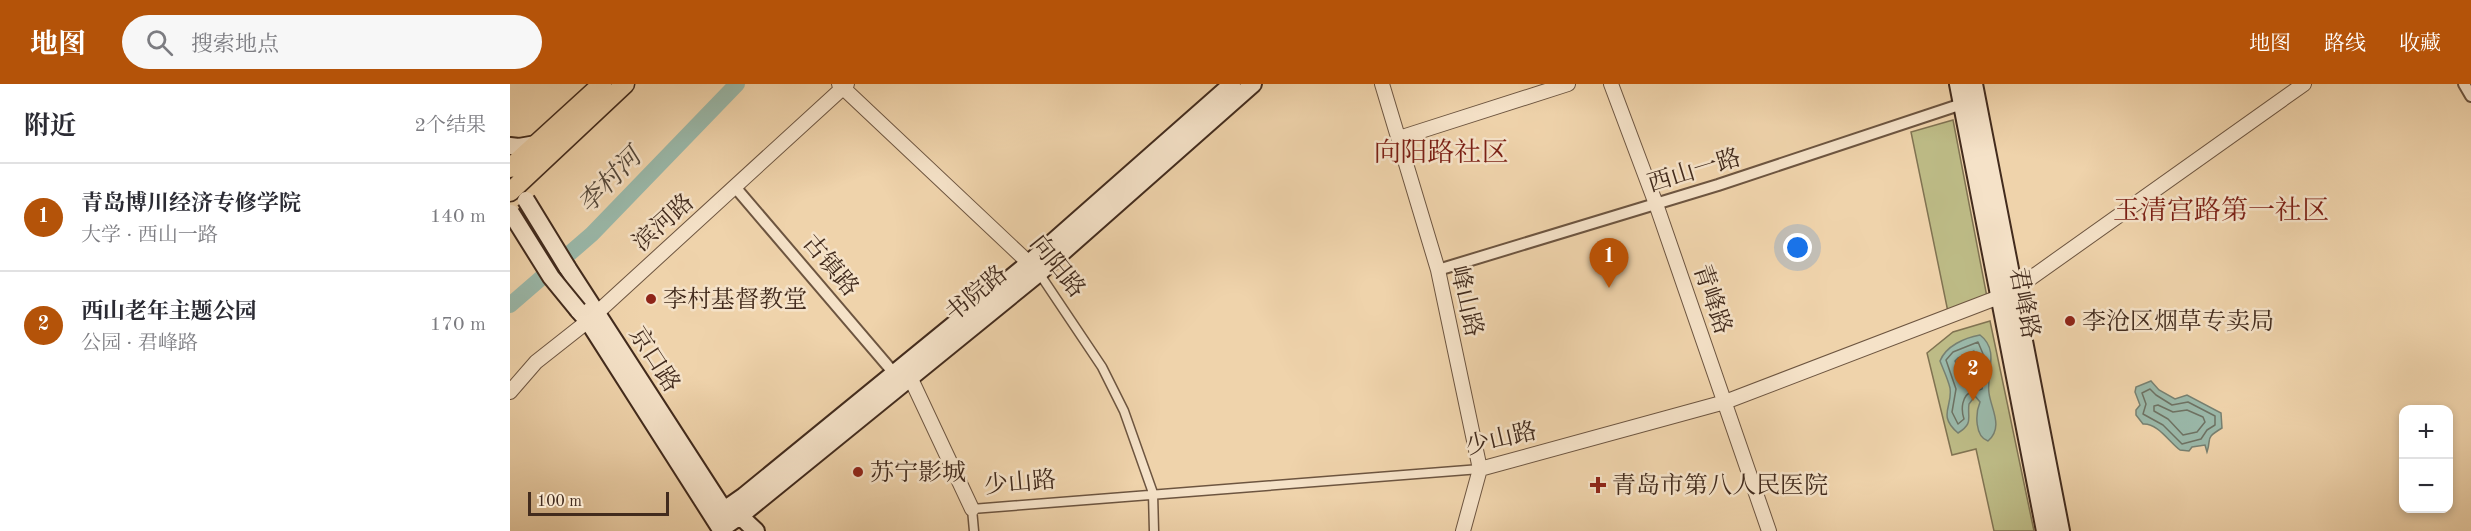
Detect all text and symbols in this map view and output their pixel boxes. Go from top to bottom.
search box [122,15,542,69]
icon: search [143,26,176,59]
text: 地图 [30,32,86,60]
text: 搜索地点 [191,34,279,56]
text: 地图 [2249,34,2291,55]
text: 路线 [2324,34,2366,55]
text: 收藏 [2399,34,2441,55]
text: 附近 [24,114,76,140]
text: 2个结果 [414,116,486,136]
district label: 向阳路社区 [1374,138,1509,167]
water label: 李村河 [573,140,650,218]
street label: 西山一路 [1644,144,1744,197]
street label: 滨河路 [628,188,699,256]
text: 青岛博川经济专修学院 [81,193,301,215]
district label: 玉清宫路第一社区 [2113,196,2329,225]
text: 1 [38,207,49,227]
text: 140 m [430,207,486,227]
text: 大学 · 西山一路 [81,226,218,246]
street label: 古镇路 [797,229,864,302]
street label: 向阳路 [1024,230,1091,303]
your location [1783,233,1812,262]
pin: 1 [1590,238,1628,288]
street label: 书院路 [940,260,1013,327]
street label: 青峰路 [1688,261,1737,338]
street label: 峰山路 [1445,263,1488,339]
street label: 君峰路 [2004,265,2045,341]
place label: 李村基督教堂 [663,286,807,313]
marker: 李村基督教堂 [644,292,658,306]
text: 西山老年主题公园 [81,301,257,323]
place label: 李沧区烟草专卖局 [2082,308,2274,335]
marker: 李沧区烟草专卖局 [2063,314,2077,328]
text: 2 [38,315,49,335]
text: 170 m [430,315,486,335]
street label: 京口路 [624,322,686,397]
text: 公园 · 君峰路 [81,334,198,354]
pin: 2 [1954,352,1992,401]
map controls [2399,405,2453,513]
button: + [2399,405,2453,459]
street label: 少山路 [1463,417,1539,460]
place label: 苏宁影城 [870,459,966,486]
button: − [2399,459,2453,513]
marker: 苏宁影城 [851,465,865,479]
street label: 少山路 [983,466,1057,499]
place label: 青岛市第八人民医院 [1612,472,1828,499]
marker: 青岛市第八人民医院 [1589,476,1607,494]
scale bar [528,489,669,516]
text: 100 m [537,494,582,510]

